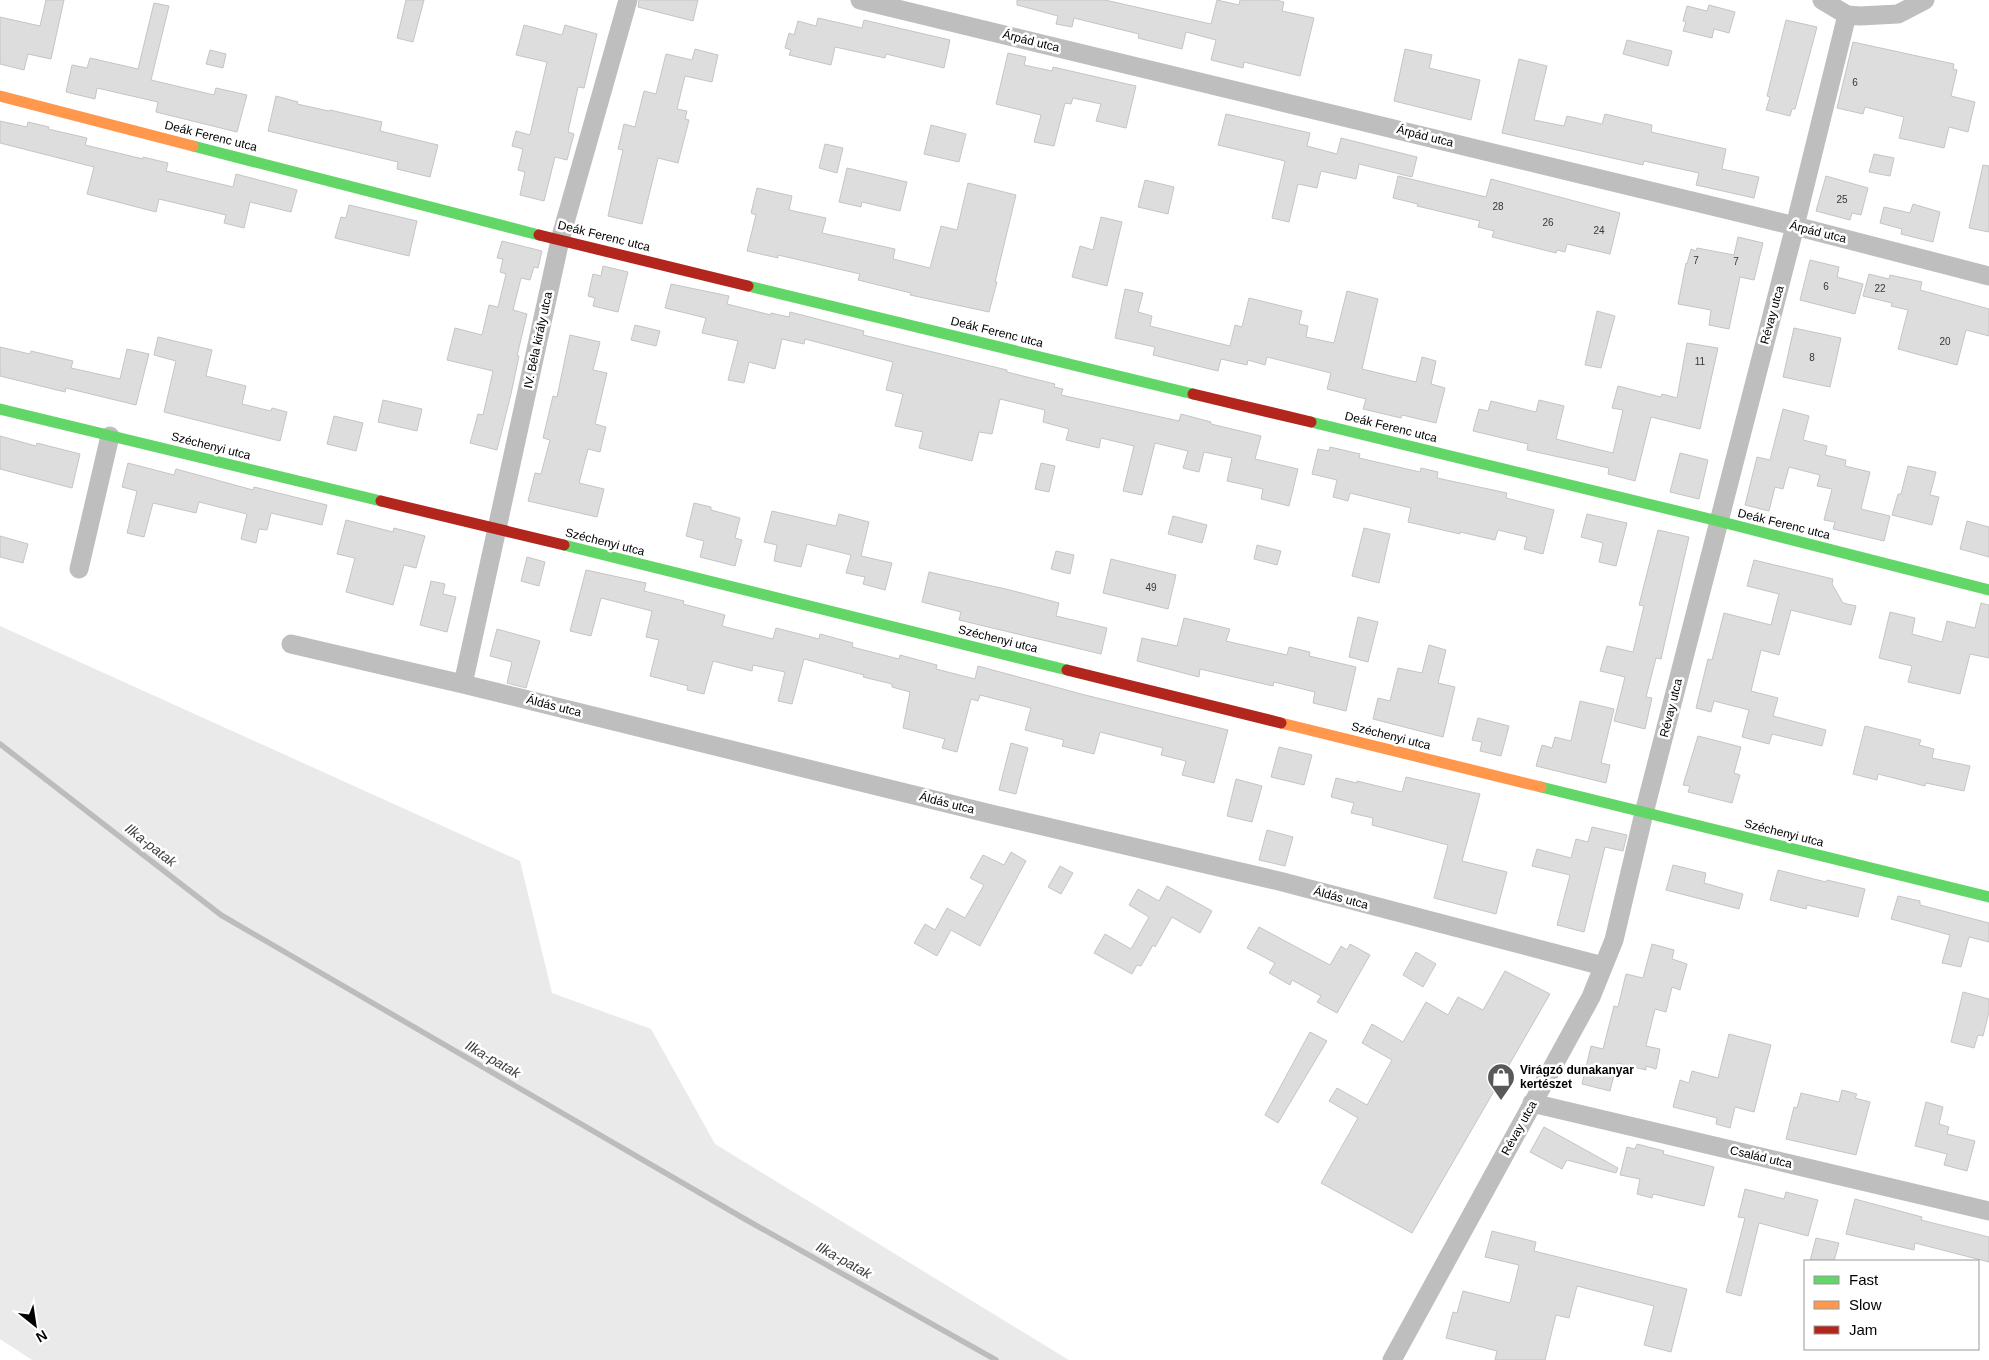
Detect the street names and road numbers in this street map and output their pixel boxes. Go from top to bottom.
street label: Árpád utca [1001,26,1061,55]
street label: Deák Ferenc utca [163,118,259,154]
street label: Árpád utca [1395,121,1455,150]
street label: Árpád utca [1788,217,1848,246]
street label: Deák Ferenc utca [556,218,652,254]
street label: Révay utca [1757,284,1787,346]
street label: IV. Béla király utca [521,290,555,390]
street label: Deák Ferenc utca [949,314,1045,350]
street label: Deák Ferenc utca [1343,409,1439,445]
street label: Széchenyi utca [170,429,252,463]
street label: Deák Ferenc utca [1736,506,1832,542]
street label: Széchenyi utca [564,525,646,559]
street label: Széchenyi utca [957,622,1039,656]
street label: Révay utca [1657,677,1685,739]
street label: Áldás utca [525,691,583,720]
street label: Széchenyi utca [1350,719,1432,753]
street label: Áldás utca [918,788,976,817]
street label: Széchenyi utca [1743,816,1825,850]
street label: Áldás utca [1312,883,1370,912]
street label: Révay utca [1498,1098,1540,1158]
street label: Család utca [1729,1143,1794,1171]

